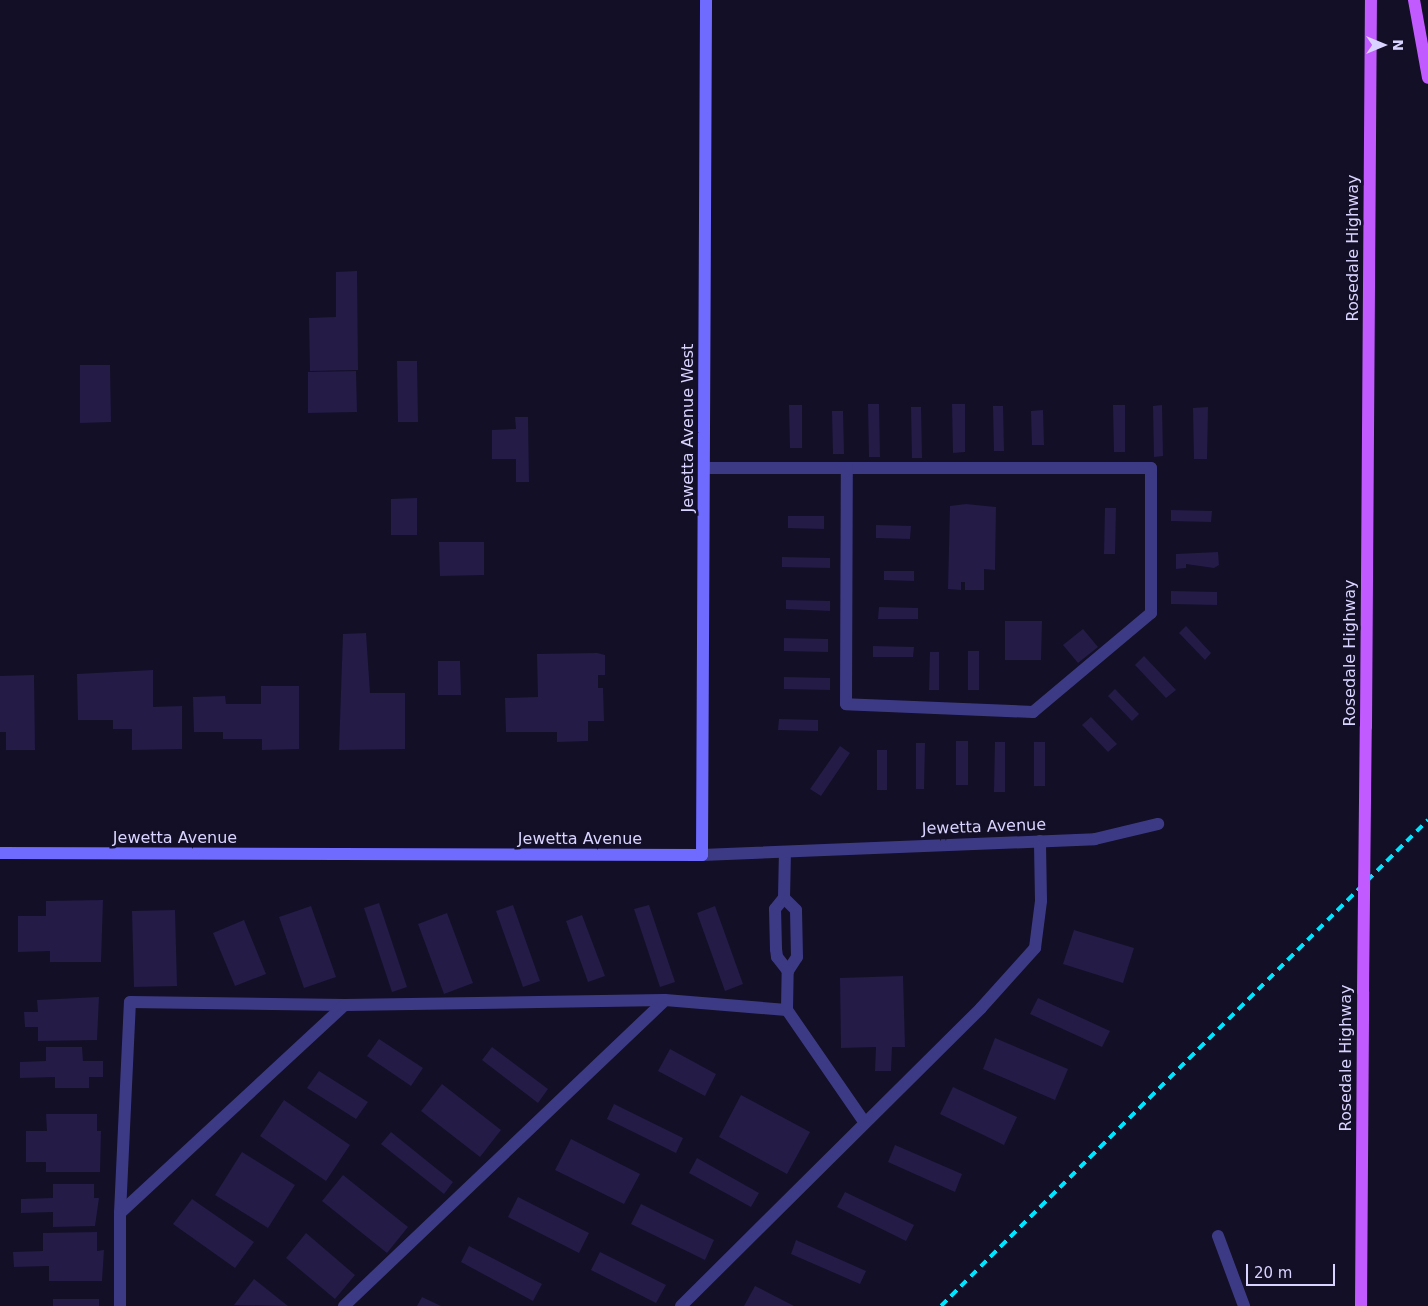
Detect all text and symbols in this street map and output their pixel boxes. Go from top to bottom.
north arrow [1358,20,1408,70]
text: N [1390,39,1406,51]
street label: Rosedale Highway [1343,175,1363,321]
street label: Jewetta Avenue West [678,344,698,512]
street label: Rosedale Highway [1340,580,1360,726]
street label: Jewetta Avenue [922,815,1046,839]
street label: Jewetta Avenue [113,828,237,848]
street label: Jewetta Avenue [518,829,642,849]
street label: Rosedale Highway [1336,985,1356,1131]
scale bar [1248,1254,1337,1286]
text: 20 m [1254,1264,1292,1282]

